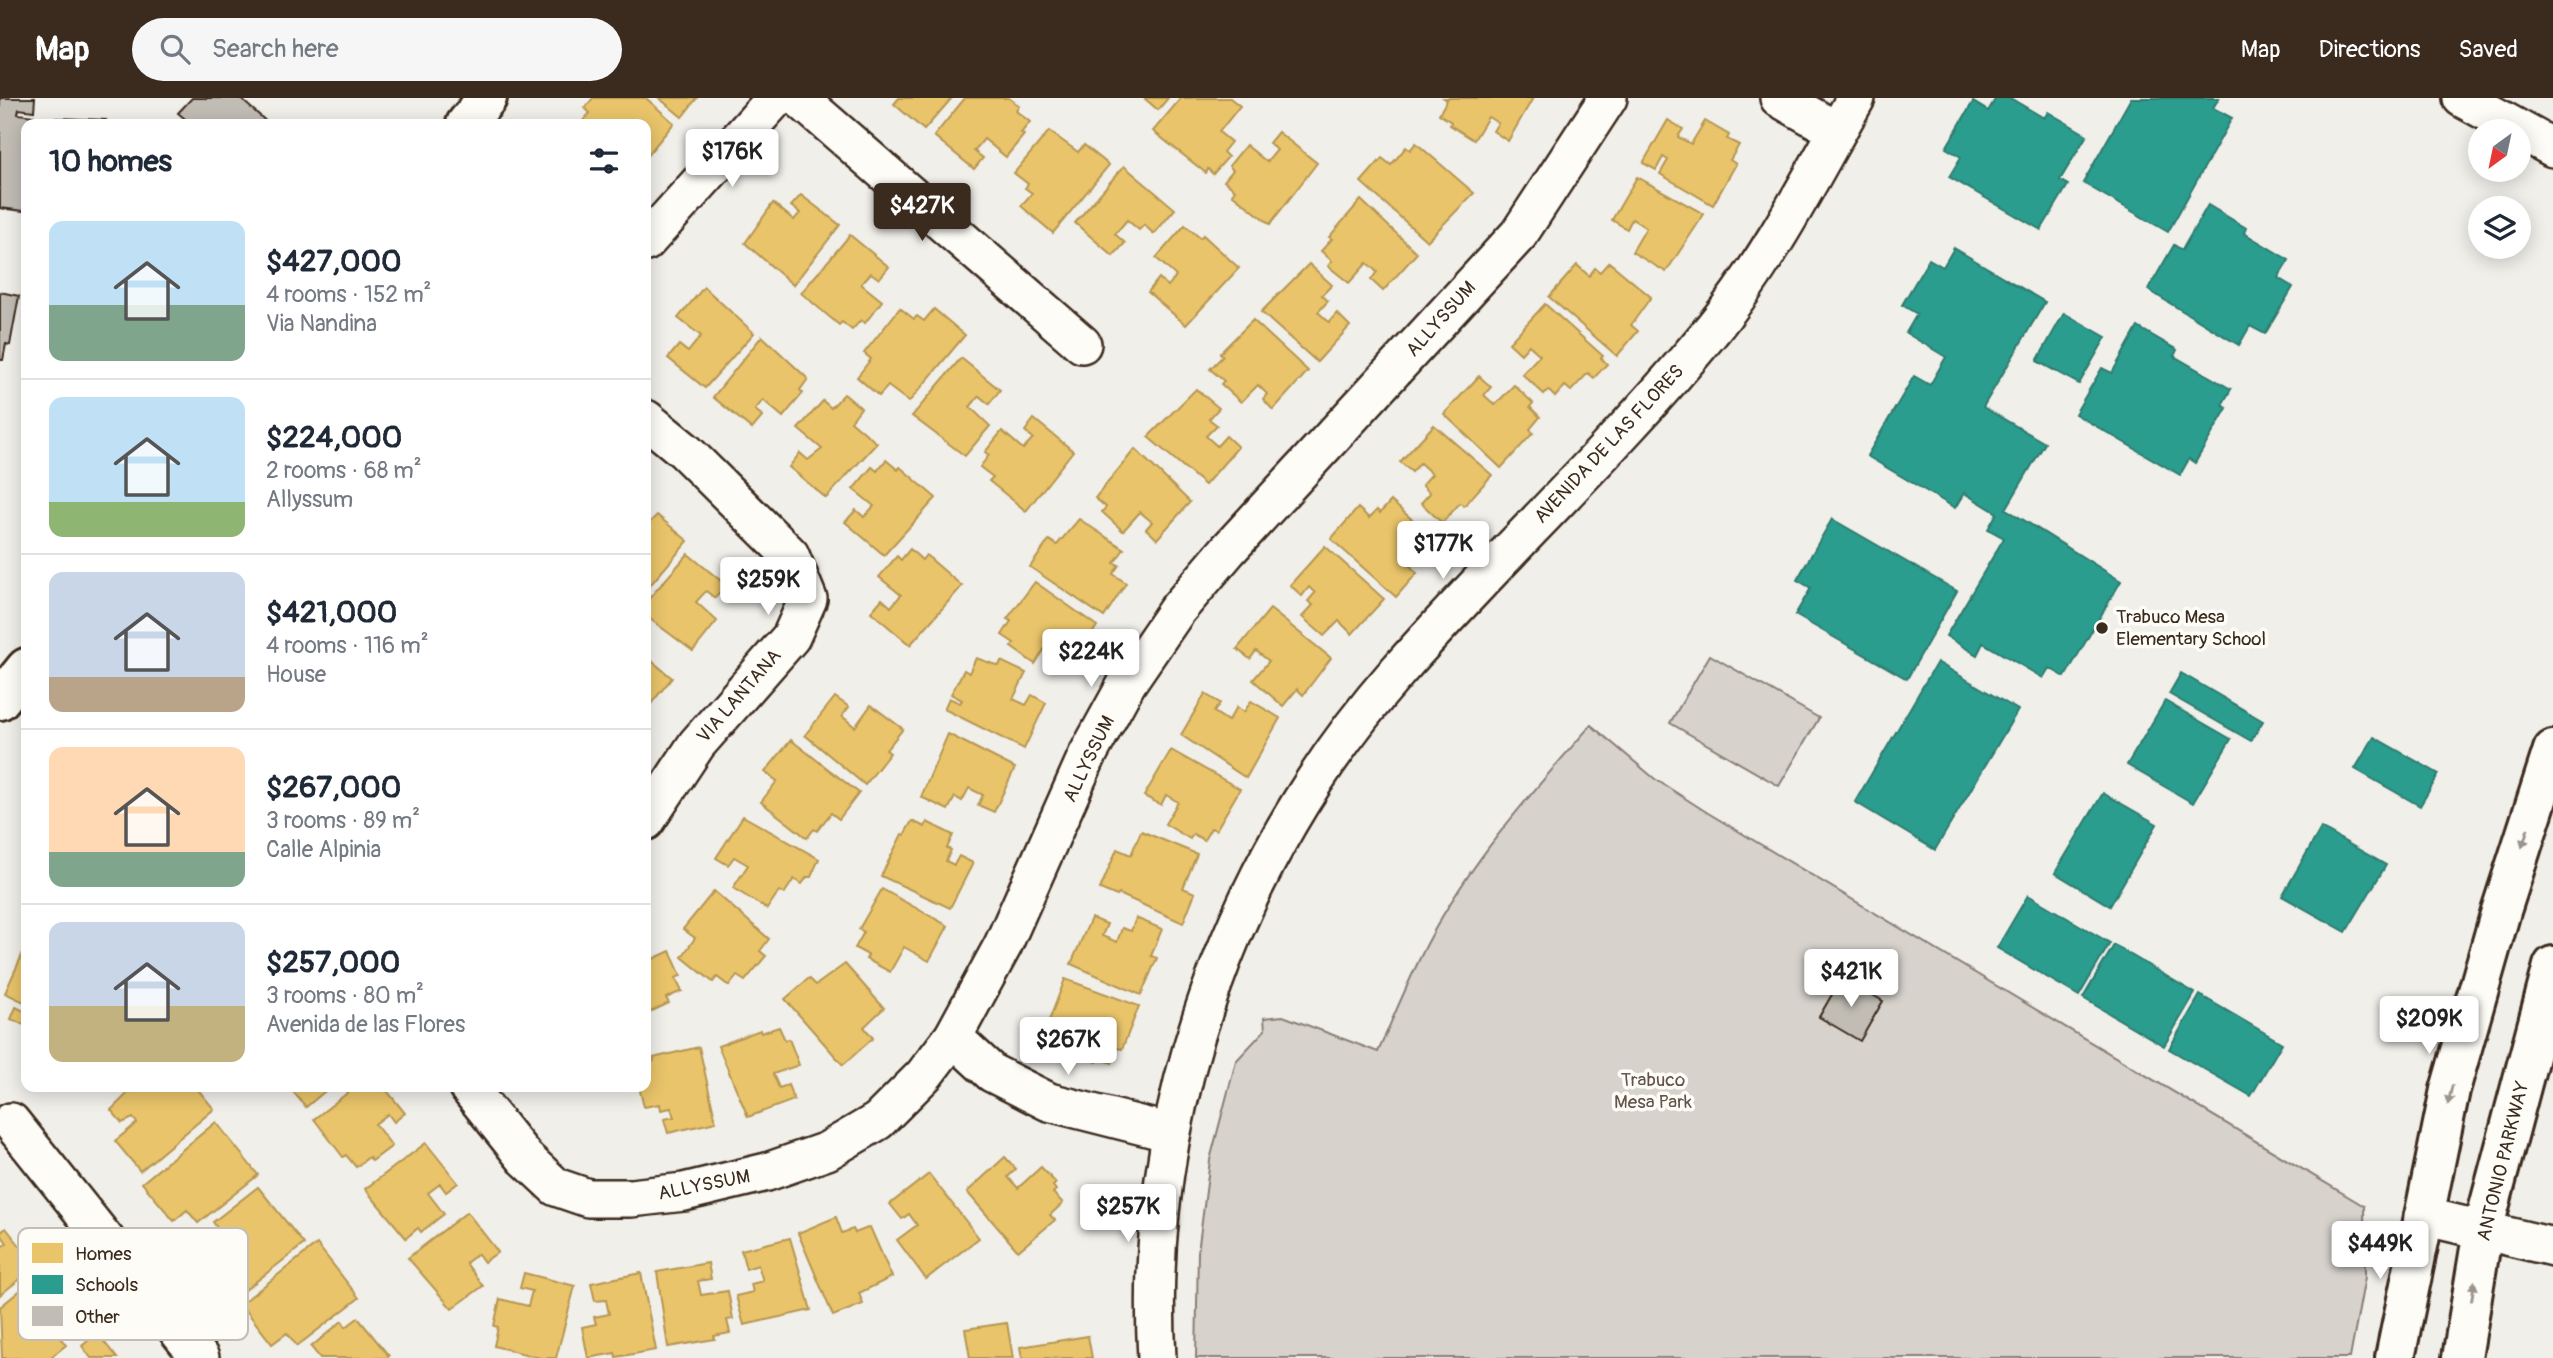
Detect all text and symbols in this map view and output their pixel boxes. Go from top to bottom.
search box [132,18,622,81]
text: Map [35,29,90,70]
icon: search [156,30,194,68]
text: Search here [212,33,339,65]
text: Map [2241,35,2281,64]
text: Directions [2319,35,2420,64]
text: Saved [2458,35,2518,64]
north arrow [2468,119,2530,182]
map controls [2468,119,2531,259]
pin: $176K [683,130,781,189]
text: $176K [702,137,762,166]
icon: filters [585,142,623,180]
text: 10 homes [49,143,172,180]
pin: $427K [873,184,971,243]
text: $427K [890,191,954,220]
button: layers [2468,196,2531,259]
text: $427,000 [266,243,401,280]
icon: home [105,249,189,333]
street label: ALLYSSUM [1401,276,1481,362]
text: 4 rooms · 152 m² [266,280,432,309]
text: Via Nandina [266,309,377,338]
street label: AVENIDA DE LAS FLORES [1529,360,1689,528]
text: $224,000 [266,419,402,456]
icon: home [105,425,189,509]
text: 2 rooms · 68 m² [266,456,422,485]
text: Allyssum [266,485,353,514]
pin: $177K [1394,522,1492,581]
text: $177K [1413,529,1473,558]
pin: $259K [719,558,817,617]
text: $259K [736,565,800,594]
text: $421,000 [266,594,397,631]
icon: home [105,600,189,684]
place label: Trabuco Mesa Elementary School [2116,605,2266,651]
marker: Trabuco Mesa Elementary School [2094,620,2110,636]
pin: $224K [1042,630,1140,689]
text: 4 rooms · 116 m² [266,631,429,660]
text: $224K [1058,637,1124,666]
street label: VIA LANTANA [692,644,786,748]
text: House [266,660,326,689]
street label: ALLYSSUM [1058,712,1120,806]
text: $267,000 [266,769,401,806]
icon: home [105,775,189,859]
text: 3 rooms · 89 m² [266,806,420,835]
one-way arrow [2519,828,2529,849]
text: Calle Alpinia [266,835,381,864]
text: $257,000 [266,944,400,981]
icon: home [105,950,189,1034]
pin: $421K [1802,950,1900,1009]
text: $421K [1820,957,1882,986]
text: 3 rooms · 80 m² [266,981,424,1010]
pin: $209K [2380,996,2478,1056]
text: $209K [2396,1004,2462,1033]
text: Avenida de las Flores [266,1010,465,1039]
pin: $267K [1019,1018,1117,1077]
text: $267K [1036,1025,1100,1054]
park label: Trabuco Mesa Park [1614,1068,1692,1114]
street label: ANTONIO PARKWAY [2472,1079,2534,1243]
one-way arrow [2444,1084,2455,1106]
street label: ALLYSSUM [656,1164,752,1206]
pin: $257K [1079,1184,1177,1244]
text: $257K [1096,1192,1160,1221]
pin: $449K [2331,1222,2429,1281]
legend [18,1228,248,1340]
text: $449K [2348,1229,2412,1258]
text: Homes [75,1242,132,1266]
text: Schools [75,1273,139,1297]
one-way arrow [2468,1280,2479,1302]
text: Other [75,1305,120,1329]

